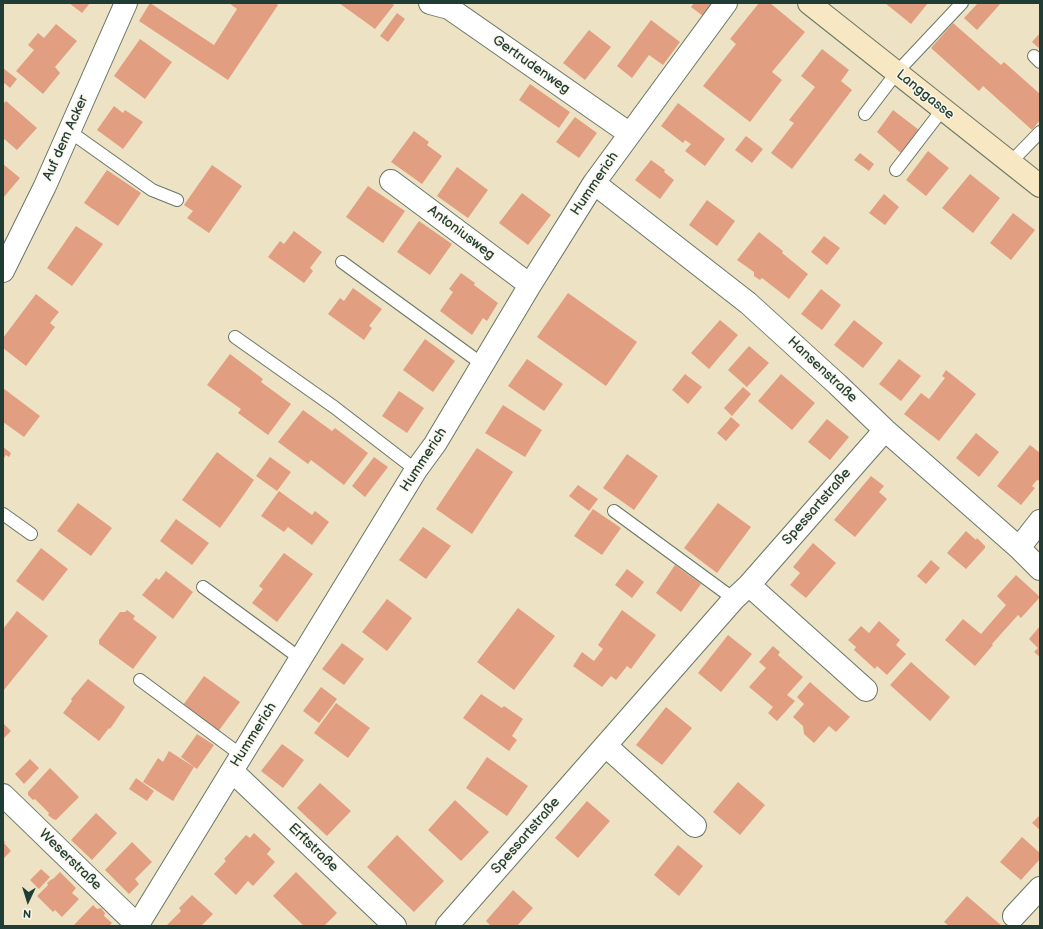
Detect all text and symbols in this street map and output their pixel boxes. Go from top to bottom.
street label: Gertrudenweg [489,32,573,98]
street label: Langgasse [893,67,957,123]
street label: Auf dem Acker [40,93,92,183]
street label: Hummerich [568,149,622,219]
street label: Antoniusweg [424,202,498,264]
street label: Hansenstraße [784,333,860,407]
street label: Hummerich [397,425,451,495]
street label: Spessartstraße [779,465,855,549]
street label: Hummerich [228,700,280,770]
street label: Spessartstraße [488,794,564,878]
street label: Erftstraße [285,820,341,876]
street label: Weserstraße [35,826,105,894]
north arrow [8,881,48,921]
text: N [23,907,32,920]

